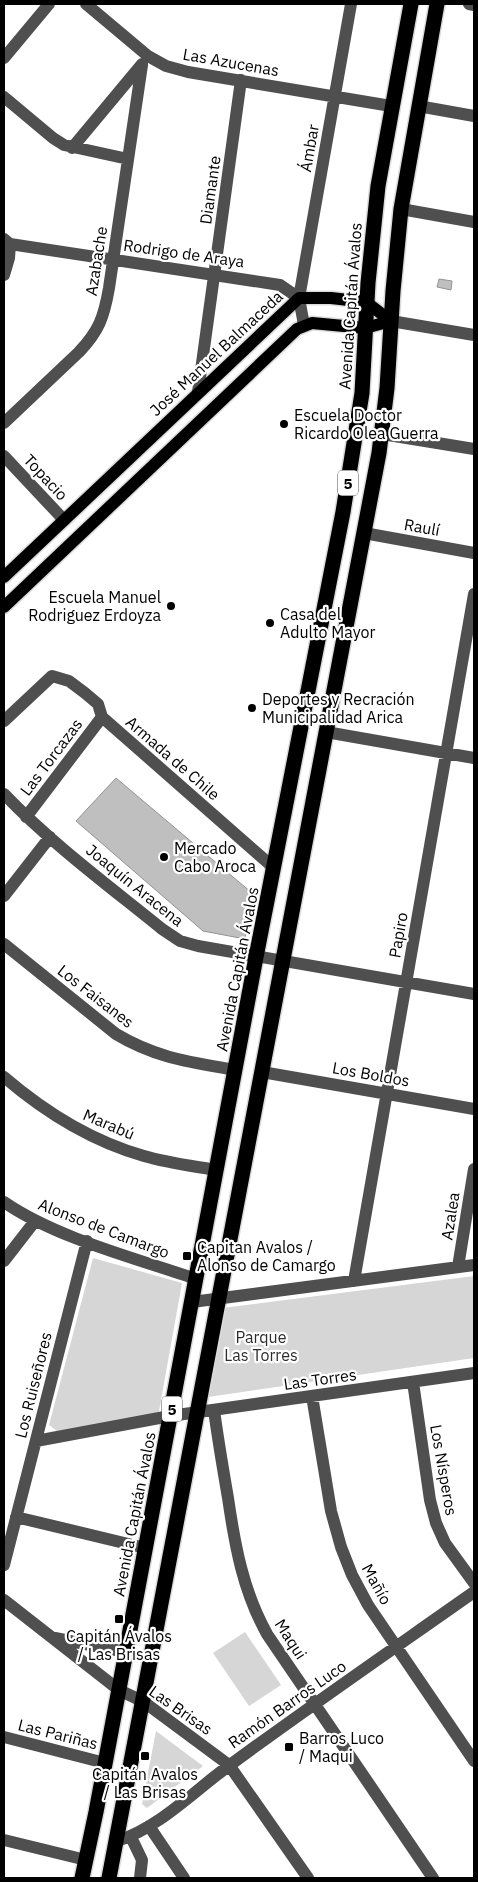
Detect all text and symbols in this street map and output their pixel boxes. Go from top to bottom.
street label: Las Azucenas [181,44,281,80]
street label: Ámbar [294,122,323,173]
street label: Diamante [195,154,225,226]
street label: Avenida Capitán Ávalos [333,222,366,390]
street label: Azabache [81,225,111,297]
street label: Rodrigo de Araya [122,235,246,271]
street label: José Manuel Balmaceda [145,286,287,420]
place label: Escuela Doctor Ricardo Olea Guerra [294,405,439,443]
marker: Escuela Doctor Ricardo Olea Guerra [278,418,290,430]
street label: Topacio [20,450,72,504]
road number: 5 [338,470,358,496]
street label: Raulí [402,514,442,540]
place label: Escuela Manuel Rodriguez Erdoyza [28,587,161,625]
marker: Escuela Manuel Rodriguez Erdoyza [165,600,177,612]
place label: Casa del Adulto Mayor [280,604,376,642]
marker: Casa del Adulto Mayor [264,617,276,629]
place label: Deportes y Recración Municipalidad Arica [262,689,415,727]
marker: Deportes y Recración Municipalidad Arica [246,702,258,714]
street label: Armada de Chile [122,712,224,804]
street label: Las Torcazas [16,715,86,799]
place label: Mercado Cabo Aroca [174,838,257,876]
street label: Joaquín Aracena [82,840,188,931]
marker: Mercado Cabo Aroca [158,851,170,863]
street label: Avenida Capitán Ávalos [210,885,263,1053]
street label: Papiro [384,911,412,959]
street label: Los Faisanes [54,960,138,1032]
street label: Los Boldos [331,1057,411,1091]
street label: Marabú [80,1104,138,1144]
street label: Azalea [436,1190,464,1241]
street label: Alonso de Camargo [36,1194,172,1262]
place label: Capitan Avalos / Alonso de Camargo [197,1237,336,1275]
marker: Capitan Avalos / Alonso de Camargo [181,1250,193,1262]
park label: Parque Las Torres [224,1327,298,1365]
street label: Los Ruiseñores [10,1330,56,1440]
street label: Las Torres [282,1364,358,1394]
road number: 5 [162,1396,182,1422]
street label: Los Nísperos [426,1423,462,1517]
street label: Avenida Capitán Ávalos [107,1430,160,1598]
street label: Mañío [358,1560,396,1608]
marker: Capitán Ávalos / Las Brisas [113,1613,125,1625]
street label: Maqui [271,1615,311,1663]
place label: Capitán Ávalos / Las Brisas [66,1625,172,1664]
street label: Ramón Barros Luco [224,1656,350,1752]
street label: Las Brisas [146,1681,216,1739]
street label: Las Pariñas [16,1714,100,1754]
place label: Barros Luco / Maqui [299,1728,384,1766]
marker: Barros Luco / Maqui [283,1741,295,1753]
marker: Capitán Avalos / Las Brisas [139,1750,151,1762]
place label: Capitán Avalos / Las Brisas [92,1764,198,1802]

